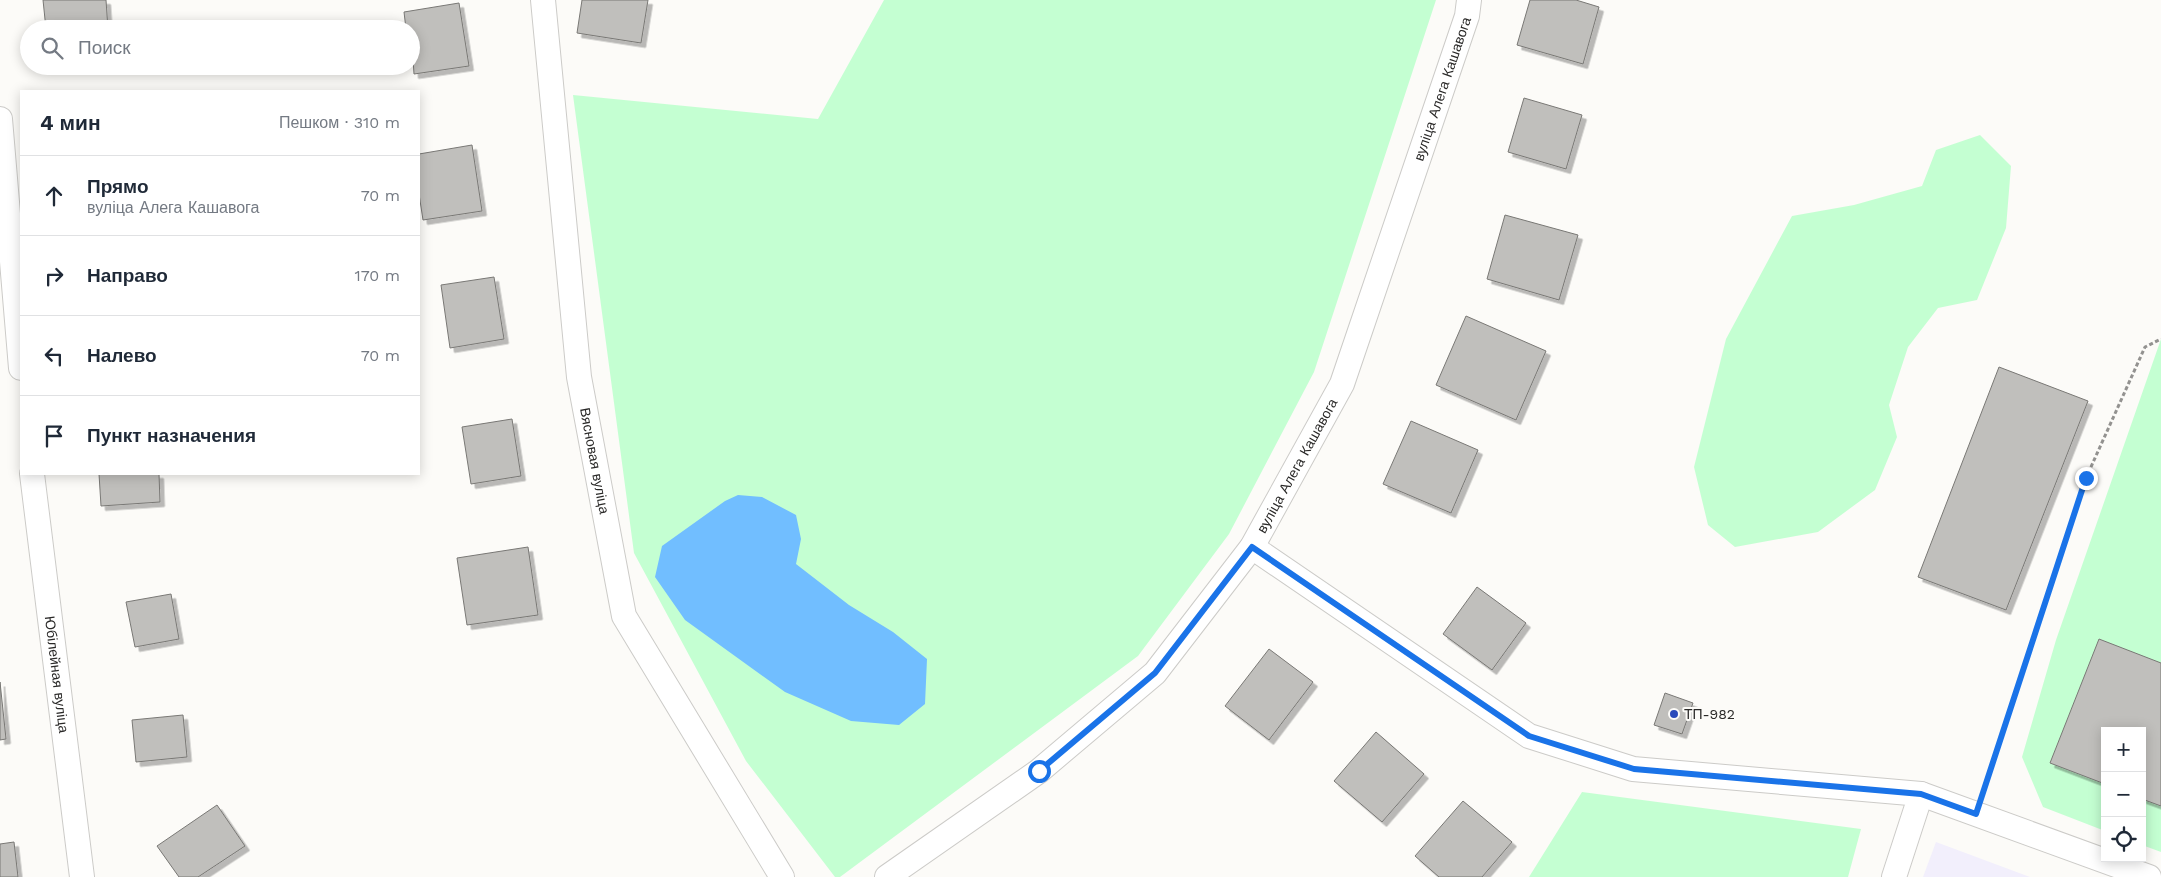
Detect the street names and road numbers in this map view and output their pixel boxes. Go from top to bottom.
street label: вуліца Алега Кашавога [1410,15,1474,163]
street label: вуліца Алега Кашавога [1253,396,1340,536]
street label: Вясновая вуліца [577,406,613,515]
street label: Юбілейная вуліца [42,615,72,734]

